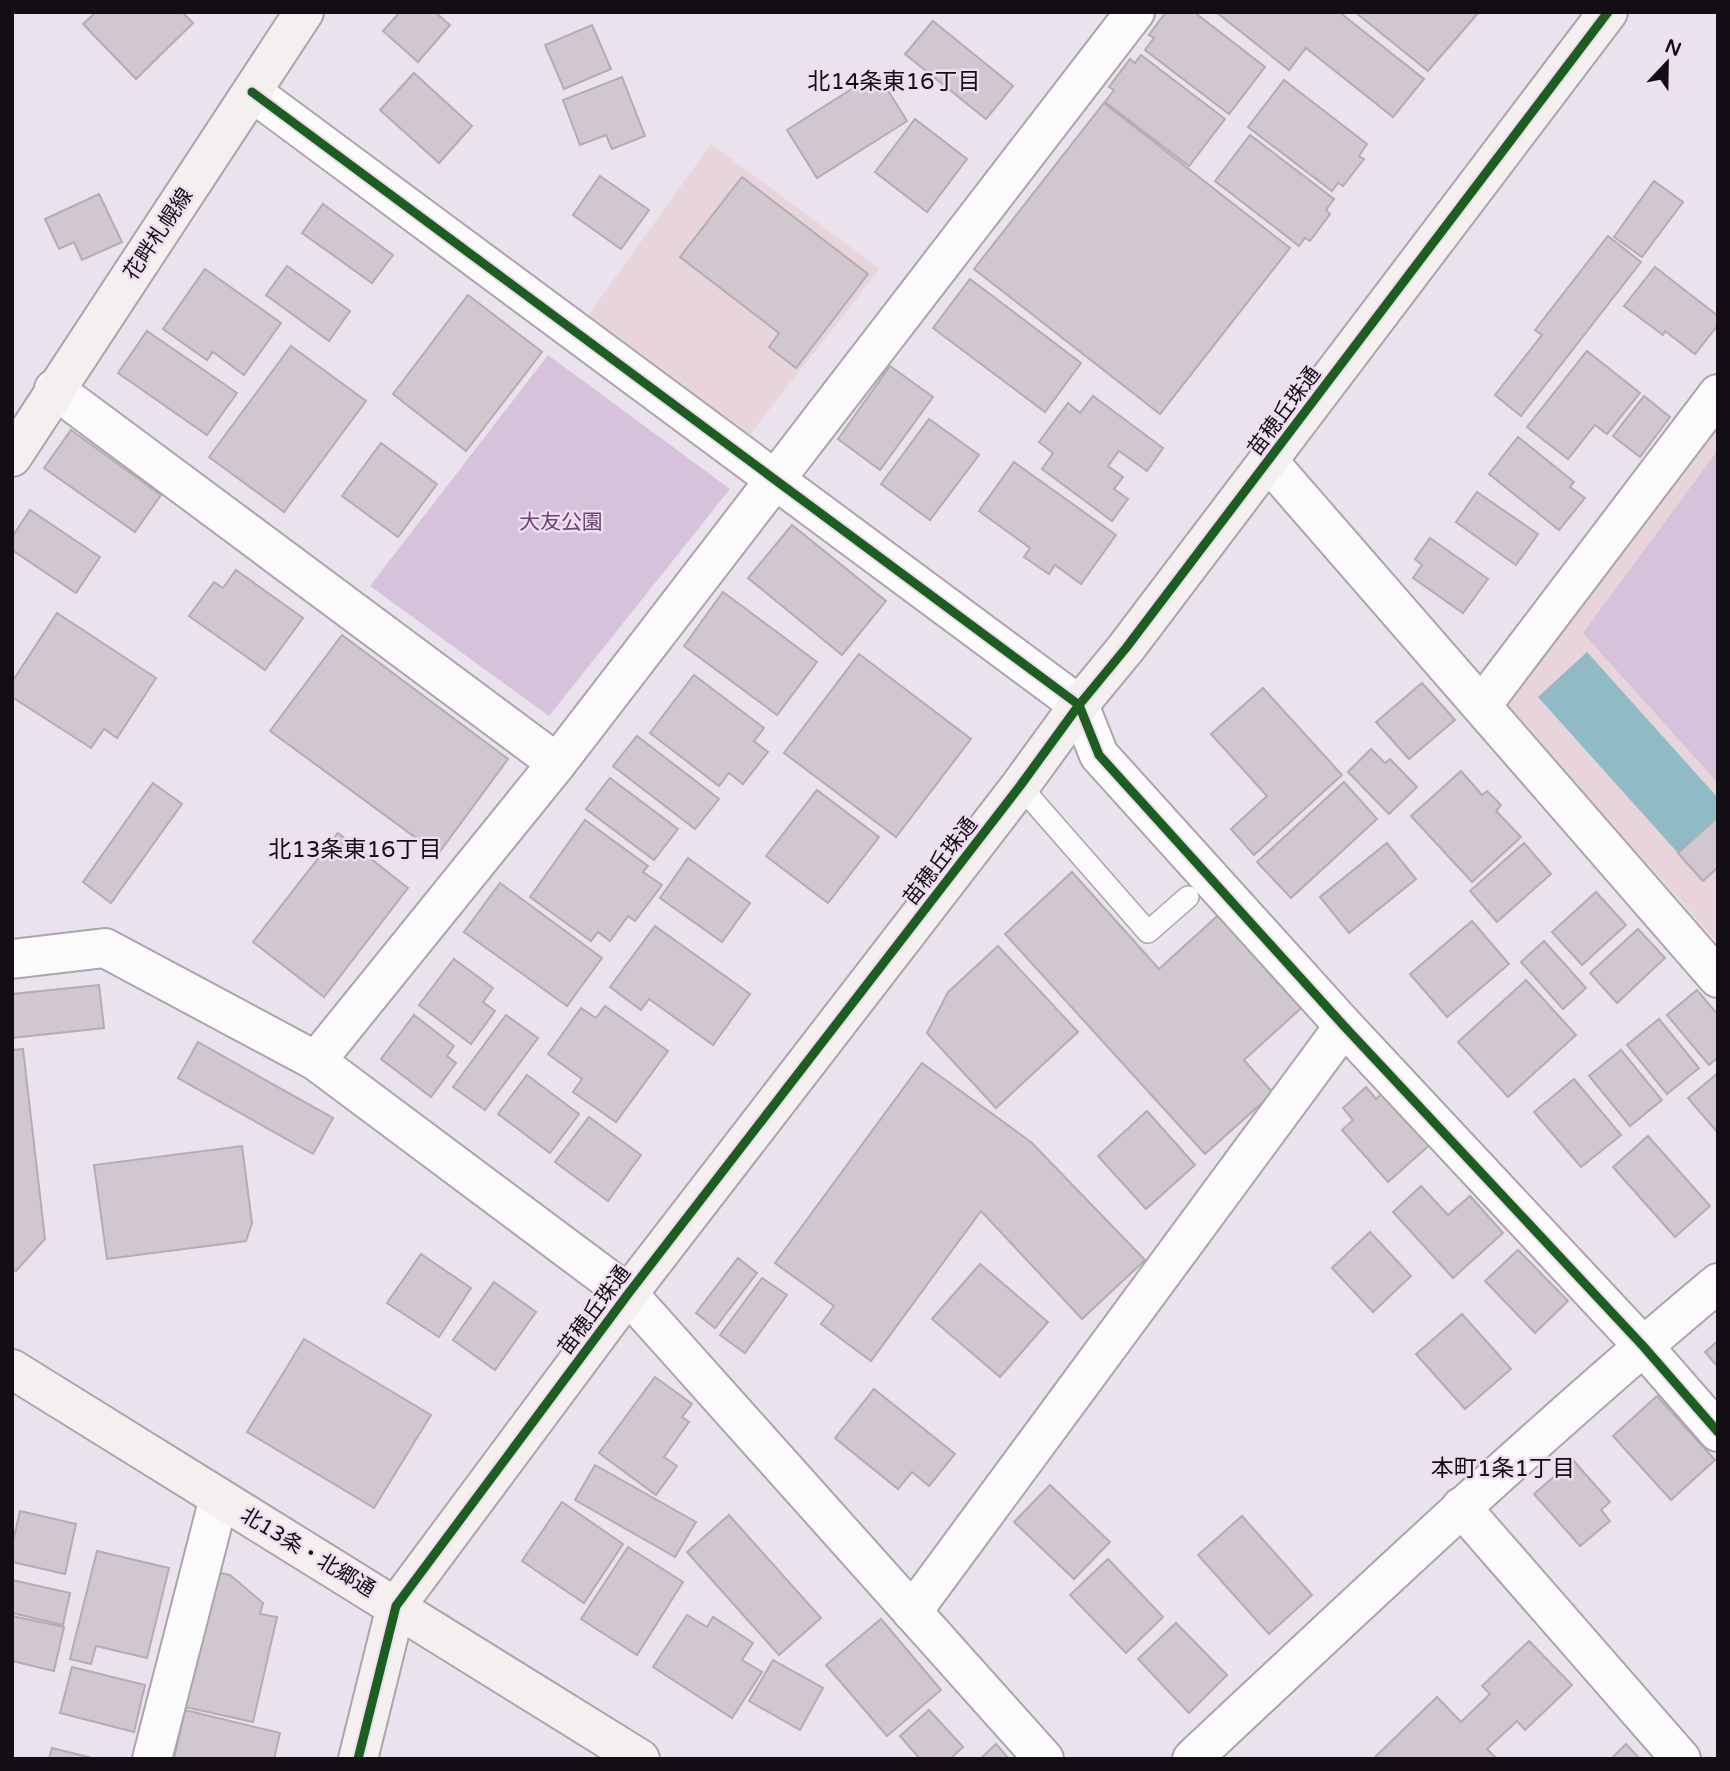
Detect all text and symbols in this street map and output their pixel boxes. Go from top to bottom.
north arrow [1632,28,1702,98]
text: N [1662,35,1684,61]
district label: 北14条東16丁目 [808,68,980,96]
street label: 花畔札幌線 [119,184,198,285]
street label: 苗穂丘珠通 [1243,362,1326,461]
park label: 大友公園 [519,510,603,535]
street label: 苗穂丘珠通 [898,812,983,910]
district label: 北13条東16丁目 [269,836,441,864]
street label: 苗穂丘珠通 [553,1261,636,1360]
district label: 本町1条1丁目 [1431,1455,1575,1483]
street label: 北13条・北郷通 [236,1502,379,1602]

